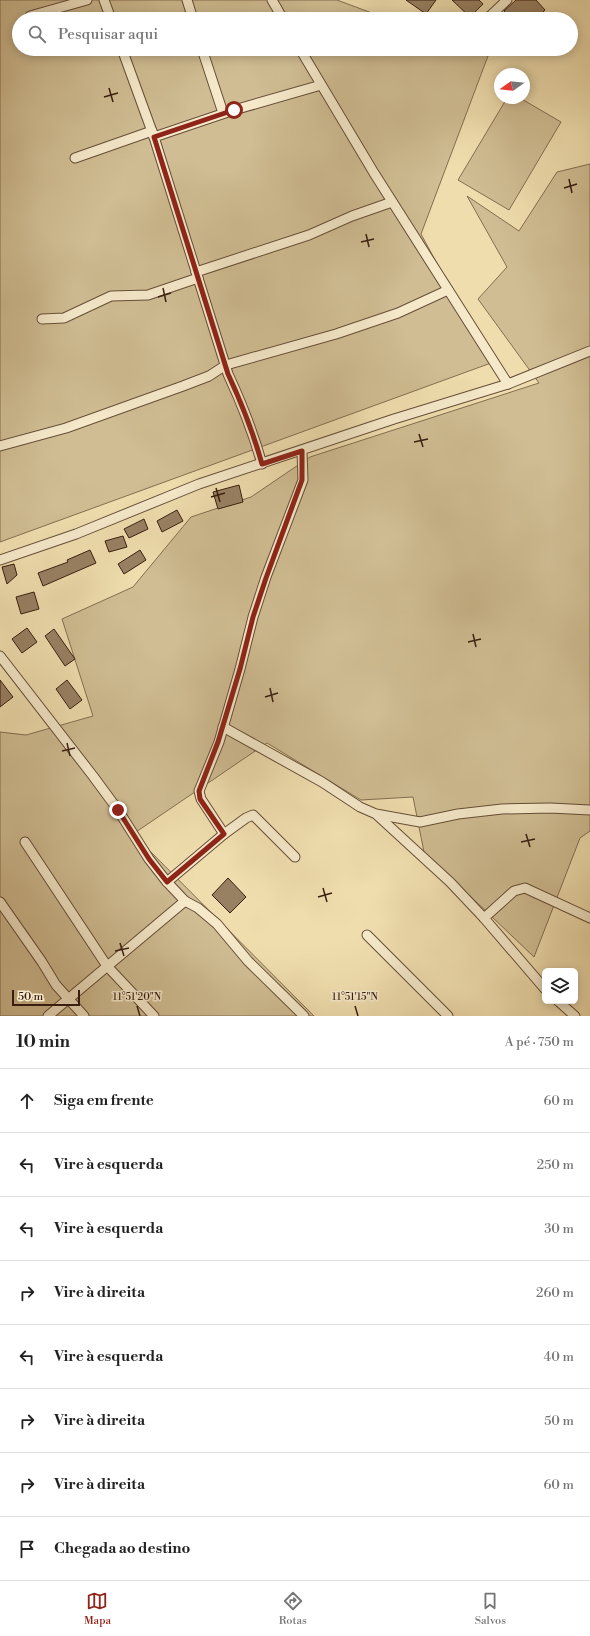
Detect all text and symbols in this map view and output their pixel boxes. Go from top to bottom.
search box [12,12,578,56]
icon: search [26,23,48,45]
text: Pesquisar aqui [58,25,158,44]
north arrow [494,68,530,104]
route start [225,101,243,119]
route end [109,801,127,819]
map controls [542,968,578,1004]
button: layers [542,968,578,1004]
scale bar [12,988,80,1007]
text: 50 m [18,990,43,1004]
text: 11°51'20"N [113,991,162,1003]
text: 11°51'15"N [332,991,378,1003]
text: 10 min [16,1031,70,1053]
text: A pé · 750 m [505,1034,574,1050]
icon: ahead [16,1090,38,1112]
text: Siga em frente [54,1091,154,1110]
text: 60 m [543,1093,574,1109]
icon: left [16,1154,38,1176]
text: Vire à esquerda [54,1155,163,1174]
text: 250 m [537,1157,574,1173]
icon: left [16,1218,38,1240]
text: Vire à esquerda [54,1219,163,1238]
text: 30 m [544,1221,574,1237]
icon: right [16,1282,38,1304]
text: Vire à direita [54,1283,145,1302]
text: 260 m [536,1285,574,1301]
icon: left [16,1346,38,1368]
text: Vire à esquerda [54,1347,163,1366]
text: 40 m [544,1349,574,1365]
icon: right [16,1410,38,1432]
text: Vire à direita [54,1411,145,1430]
text: 50 m [544,1413,574,1429]
icon: right [16,1474,38,1496]
text: Vire à direita [54,1475,145,1494]
text: 60 m [543,1477,574,1493]
icon: arrive [16,1538,38,1560]
text: Chegada ao destino [54,1539,190,1558]
tab: Mapa [84,1590,111,1628]
tab: Rotas [279,1590,307,1628]
tab: Salvos [475,1590,506,1628]

